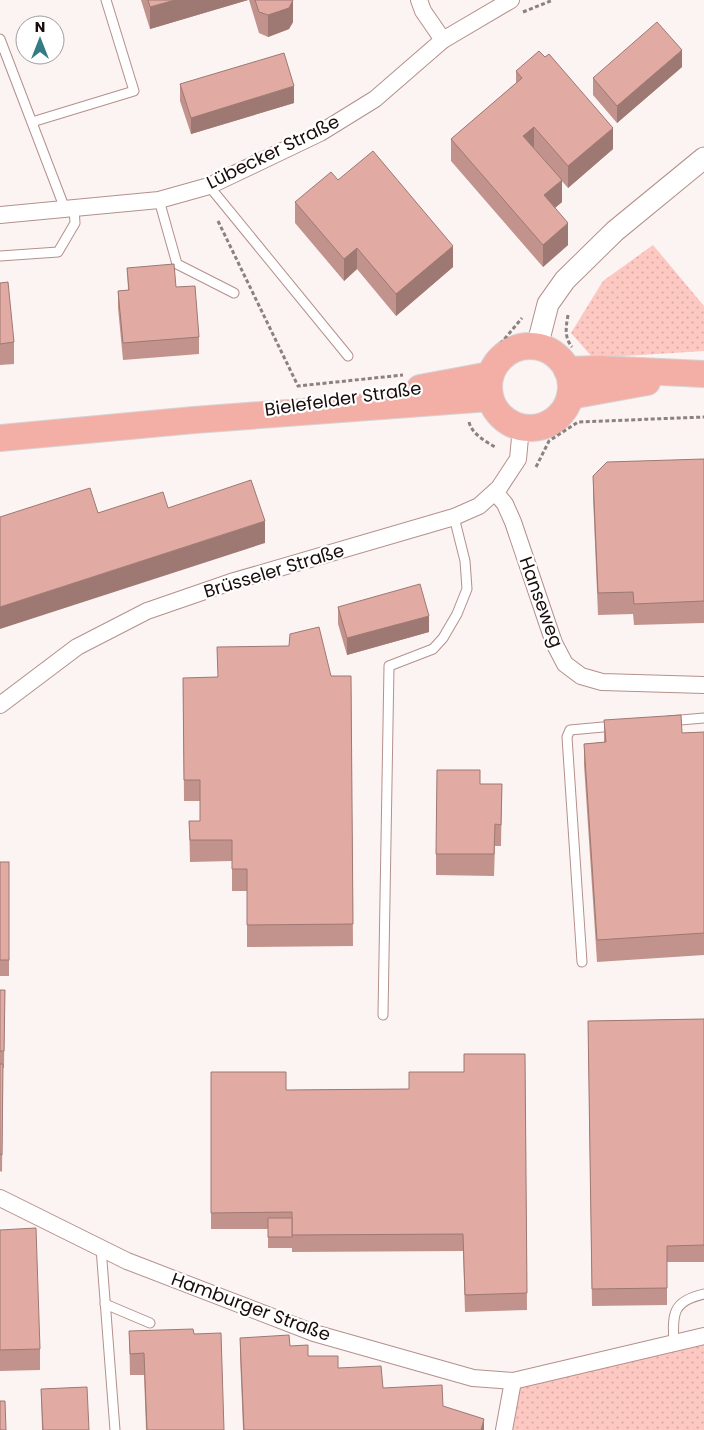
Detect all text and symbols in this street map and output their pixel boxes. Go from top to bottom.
north arrow [15,15,65,65]
text: N [35,17,45,37]
street label: Lübecker Straße [202,109,343,195]
street label: Bielefelder Straße [263,375,423,422]
street label: Brüsseler Straße [201,537,347,604]
street label: Hanseweg [514,553,569,651]
street label: Hamburger Straße [168,1266,334,1347]

